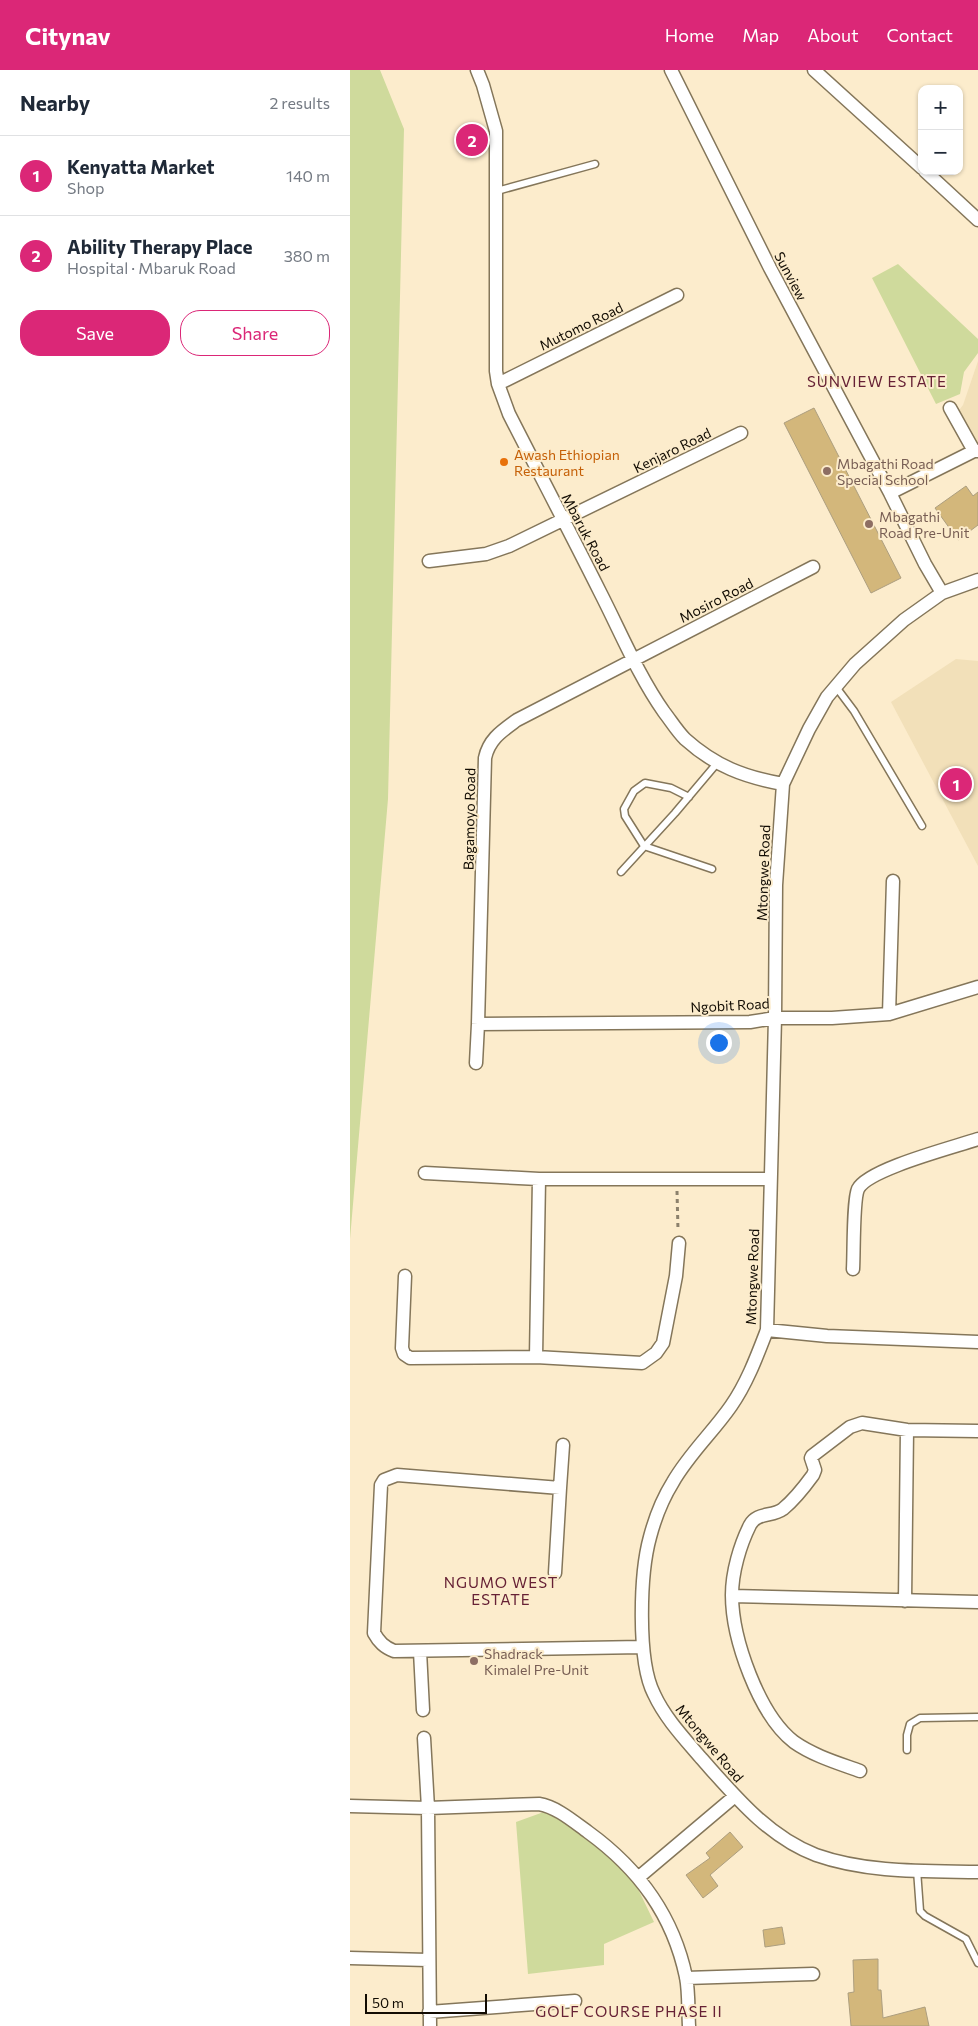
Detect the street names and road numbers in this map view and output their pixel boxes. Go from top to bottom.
street label: Sunview [771,249,811,303]
street label: Mutomo Road [536,298,626,354]
street label: Kenjaro Road [630,424,714,476]
street label: Mbaruk Road [558,490,614,574]
street label: Mosiro Road [676,574,756,626]
street label: Bagamoyo Road [460,768,478,870]
street label: Mtongwe Road [753,825,773,921]
street label: Ngobit Road [690,994,770,1016]
street label: Mtongwe Road [742,1229,762,1325]
street label: Mtongwe Road [673,1701,747,1785]

